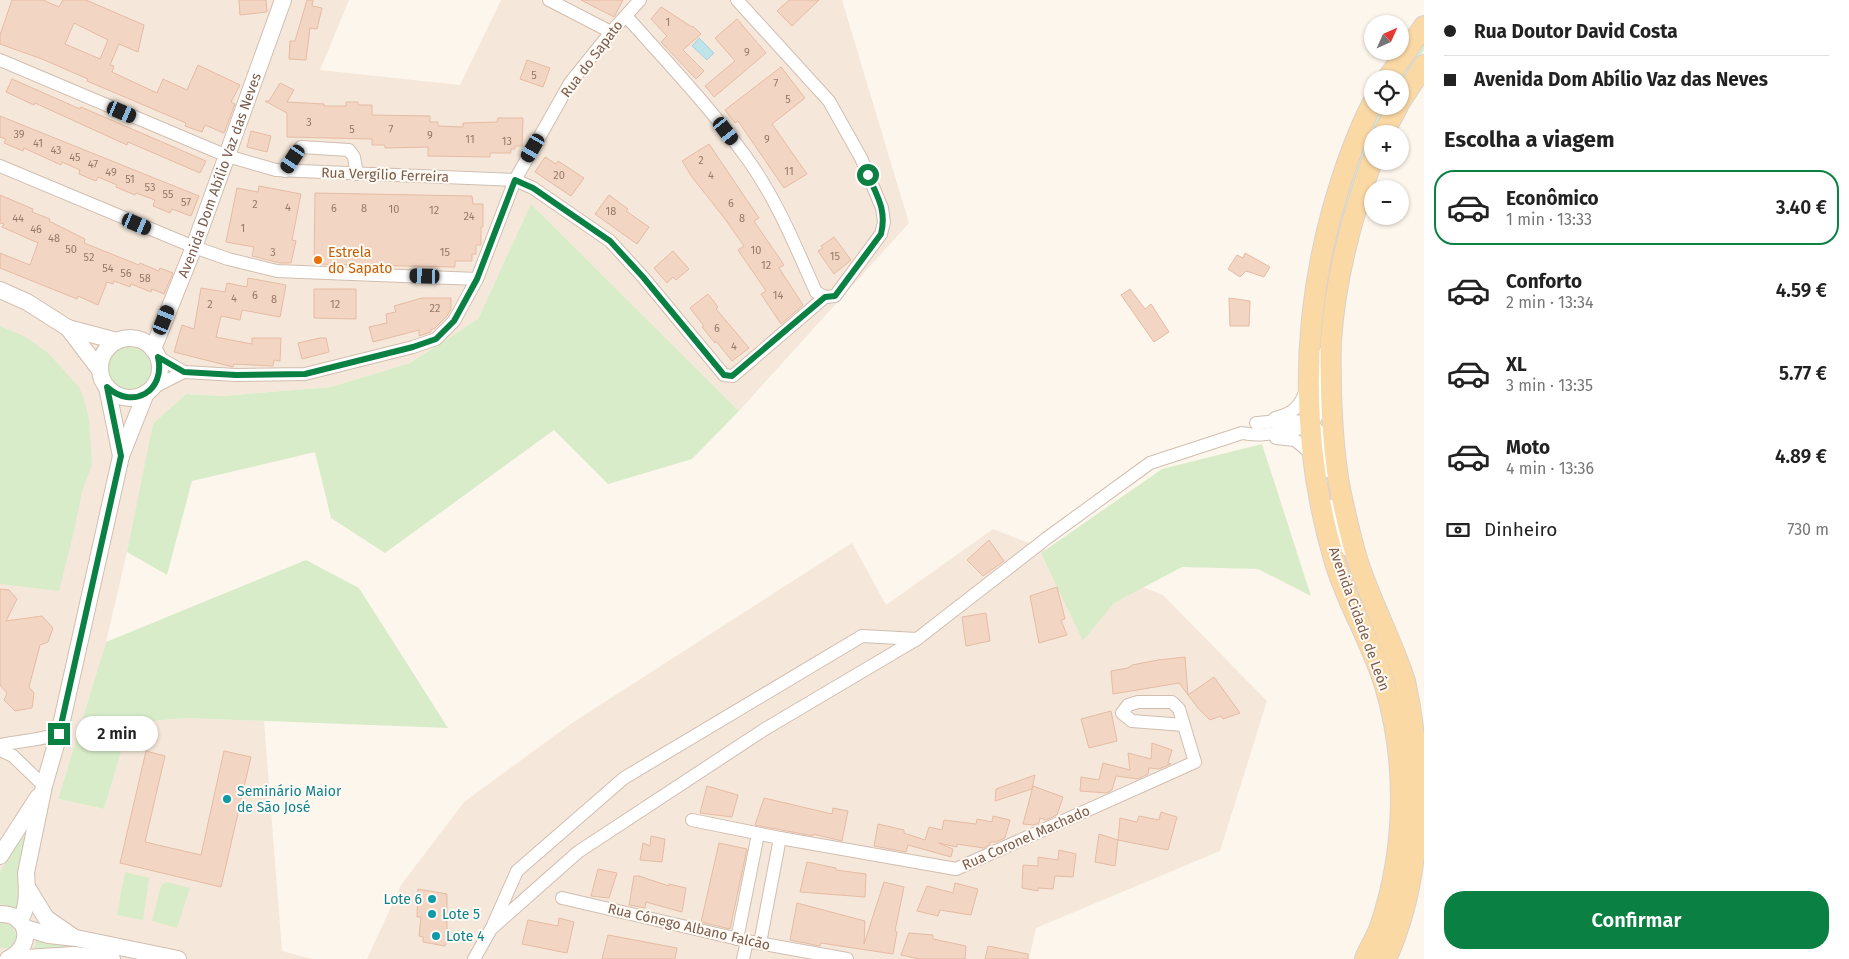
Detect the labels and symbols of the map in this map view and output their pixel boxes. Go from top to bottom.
north arrow [1364,15,1409,60]
house number: 1 [666,16,670,29]
street label: Rua do Sapato [557,17,627,101]
house number: 9 [744,46,750,59]
house number: 5 [531,69,537,82]
street label: Avenida Dom Abílio Vaz das Neves [174,70,265,280]
house number: 7 [774,77,779,90]
house number: 5 [785,93,791,106]
car [105,99,138,125]
car [710,115,741,147]
house number: 3 [306,116,312,129]
house number: 5 [349,123,355,136]
house number: 7 [389,123,394,136]
house number: 39 [13,128,25,141]
house number: 9 [427,129,433,142]
car [519,131,546,165]
house number: 11 [465,133,475,146]
house number: 9 [764,133,770,146]
house number: 13 [502,135,512,148]
house number: 41 [33,137,43,150]
car [278,142,307,176]
house number: 43 [50,144,62,157]
house number: 45 [69,151,81,164]
house number: 2 [698,154,704,167]
house number: 47 [88,158,98,171]
street label: Rua Vergílio Ferreira [321,164,449,186]
route start [857,164,879,186]
house number: 11 [784,165,794,178]
house number: 49 [105,166,117,179]
house number: 20 [553,169,565,182]
house number: 4 [708,169,714,182]
house number: 51 [125,173,135,186]
house number: 53 [145,181,155,194]
house number: 55 [163,188,174,201]
house number: 57 [181,196,191,209]
house number: 6 [728,197,734,210]
house number: 2 [252,198,258,211]
house number: 4 [285,201,291,214]
house number: 6 [331,202,337,215]
house number: 8 [361,202,367,215]
house number: 10 [389,203,399,216]
house number: 12 [429,204,439,217]
house number: 18 [606,205,616,218]
house number: 24 [464,210,475,223]
car [120,211,153,237]
house number: 44 [12,212,24,225]
house number: 8 [739,212,745,225]
house number: 1 [241,222,245,235]
house number: 46 [30,223,42,236]
house number: 48 [48,232,60,245]
house number: 50 [65,243,77,256]
place label: Estrela do Sapato [328,244,392,277]
house number: 10 [751,244,761,257]
house number: 3 [270,246,276,259]
house number: 15 [440,246,451,259]
house number: 15 [830,250,841,263]
house number: 52 [84,251,94,264]
marker: Estrela do Sapato [312,254,324,266]
house number: 12 [761,259,771,272]
house number: 54 [102,262,114,275]
house number: 56 [120,267,132,280]
car [409,268,440,284]
house number: 58 [139,272,151,285]
house number: 6 [252,289,258,302]
house number: 14 [773,289,783,302]
house number: 4 [231,292,237,305]
house number: 8 [271,293,277,306]
house number: 2 [207,298,213,311]
house number: 12 [330,298,340,311]
house number: 22 [430,302,440,315]
car [151,303,176,337]
house number: 6 [714,322,720,335]
house number: 4 [731,340,737,353]
street label: Avenida Cidade de León [1325,545,1393,693]
callout: 2 min [76,716,159,752]
route end [48,723,70,745]
place label: Seminário Maior de São José [237,783,342,816]
marker: Seminário Maior de São José [221,793,233,805]
street label: Rua Coronel Machado [959,802,1093,874]
place label: Lote 6 [384,891,422,908]
marker: Lote 6 [426,893,438,905]
street label: Rua Cónego Albano Falcão [606,900,772,954]
place label: Lote 5 [442,906,480,923]
marker: Lote 5 [426,908,438,920]
place label: Lote 4 [446,928,485,945]
marker: Lote 4 [430,930,442,942]

